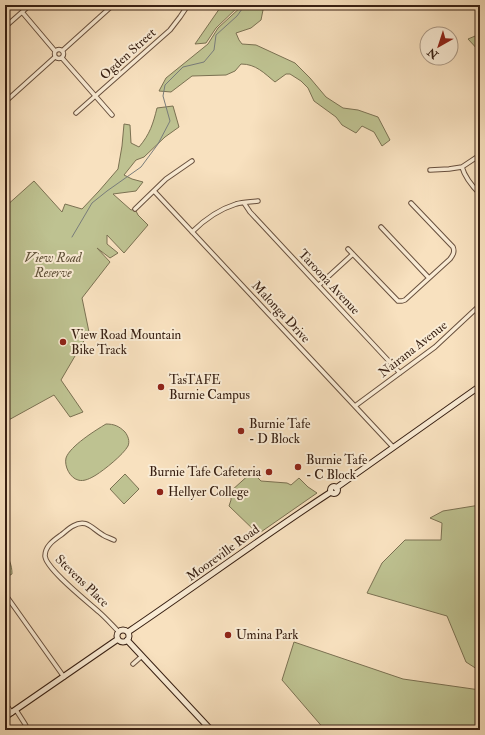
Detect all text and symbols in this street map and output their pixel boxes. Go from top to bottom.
street label: Ogden Street [97,25,159,83]
north arrow [419,26,459,66]
text: N [424,45,442,62]
street label: Taroona Avenue [295,246,364,318]
park label: View Road Reserve [24,250,83,281]
street label: Malonga Drive [248,278,314,347]
street label: Nairana Avenue [375,317,451,381]
place label: View Road Mountain Bike Track [71,327,182,358]
marker: View Road Mountain Bike Track [58,337,68,347]
place label: TasTAFE Burnie Campus [169,372,250,404]
marker: TasTAFE Burnie Campus [156,382,166,392]
place label: Burnie Tafe - D Block [249,416,311,447]
marker: Burnie Tafe - D Block [236,426,246,436]
place label: Burnie Tafe - C Block [306,452,368,483]
marker: Burnie Tafe - C Block [293,462,303,472]
place label: Burnie Tafe Cafeteria [149,464,262,480]
marker: Burnie Tafe Cafeteria [264,467,274,477]
place label: Hellyer College [168,484,249,501]
marker: Hellyer College [155,487,165,497]
street label: Mooreville Road [183,521,263,585]
street label: Stevens Place [52,551,113,611]
place label: Umina Park [236,627,299,643]
marker: Umina Park [223,630,233,640]

